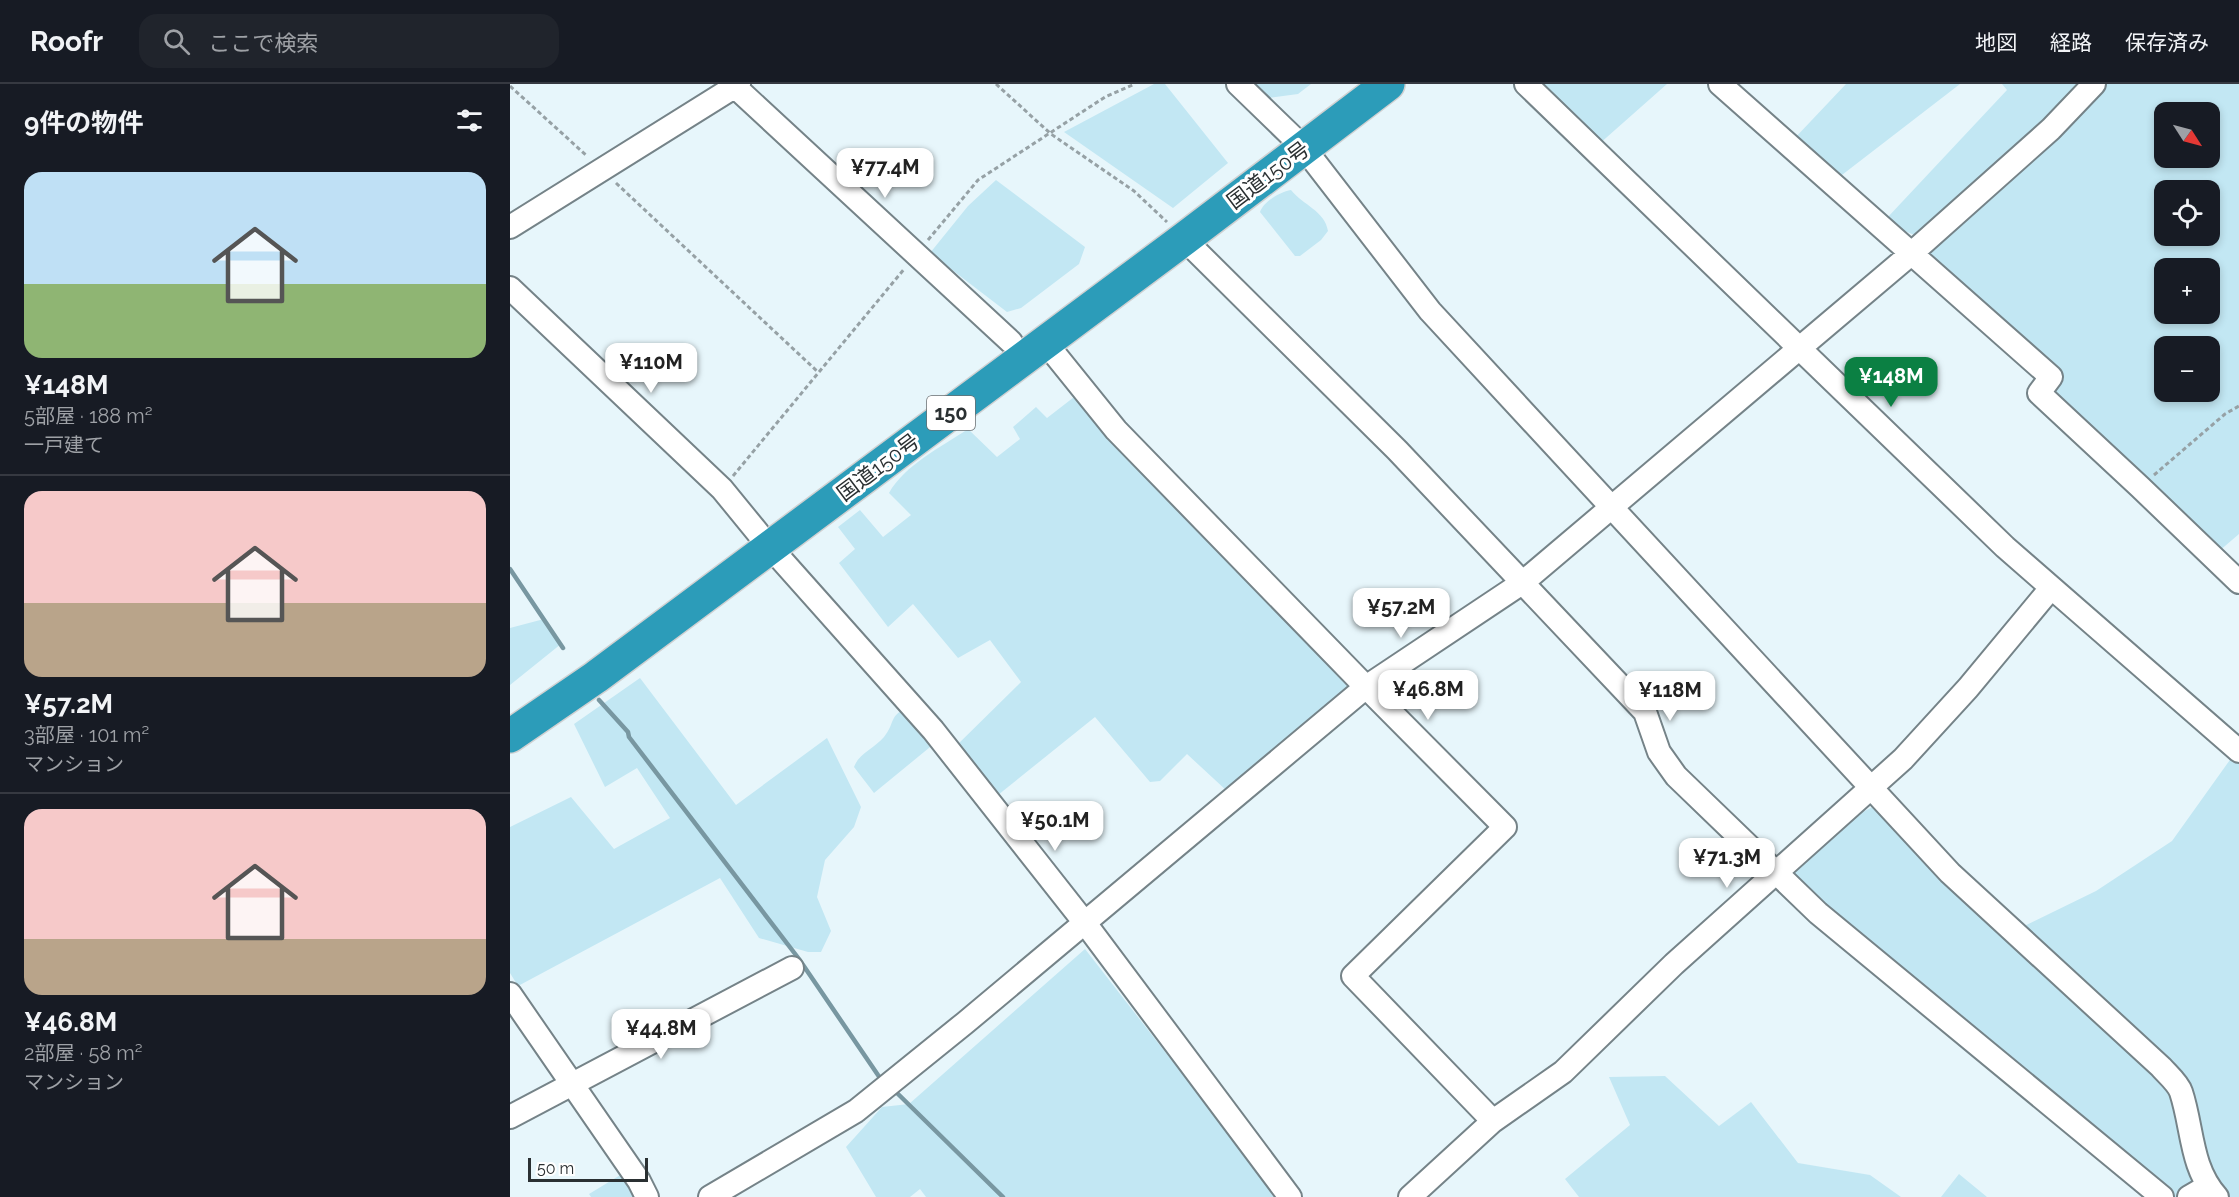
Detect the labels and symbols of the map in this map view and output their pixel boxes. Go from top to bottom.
north arrow [2154,102,2220,168]
street label: 国道150号 [1222,136,1314,214]
pin: ¥77.4M [836,148,934,199]
pin: ¥110M [609,343,693,394]
pin: ¥148M [1849,357,1933,408]
road number: 150 [927,396,975,430]
street label: 国道150号 [832,428,924,506]
pin: ¥57.2M [1352,588,1450,639]
pin: ¥46.8M [1379,670,1477,721]
pin: ¥118M [1628,671,1712,722]
pin: ¥50.1M [1006,801,1104,852]
pin: ¥71.3M [1678,838,1776,889]
pin: ¥44.8M [612,1009,710,1060]
scale bar [528,1155,648,1182]

